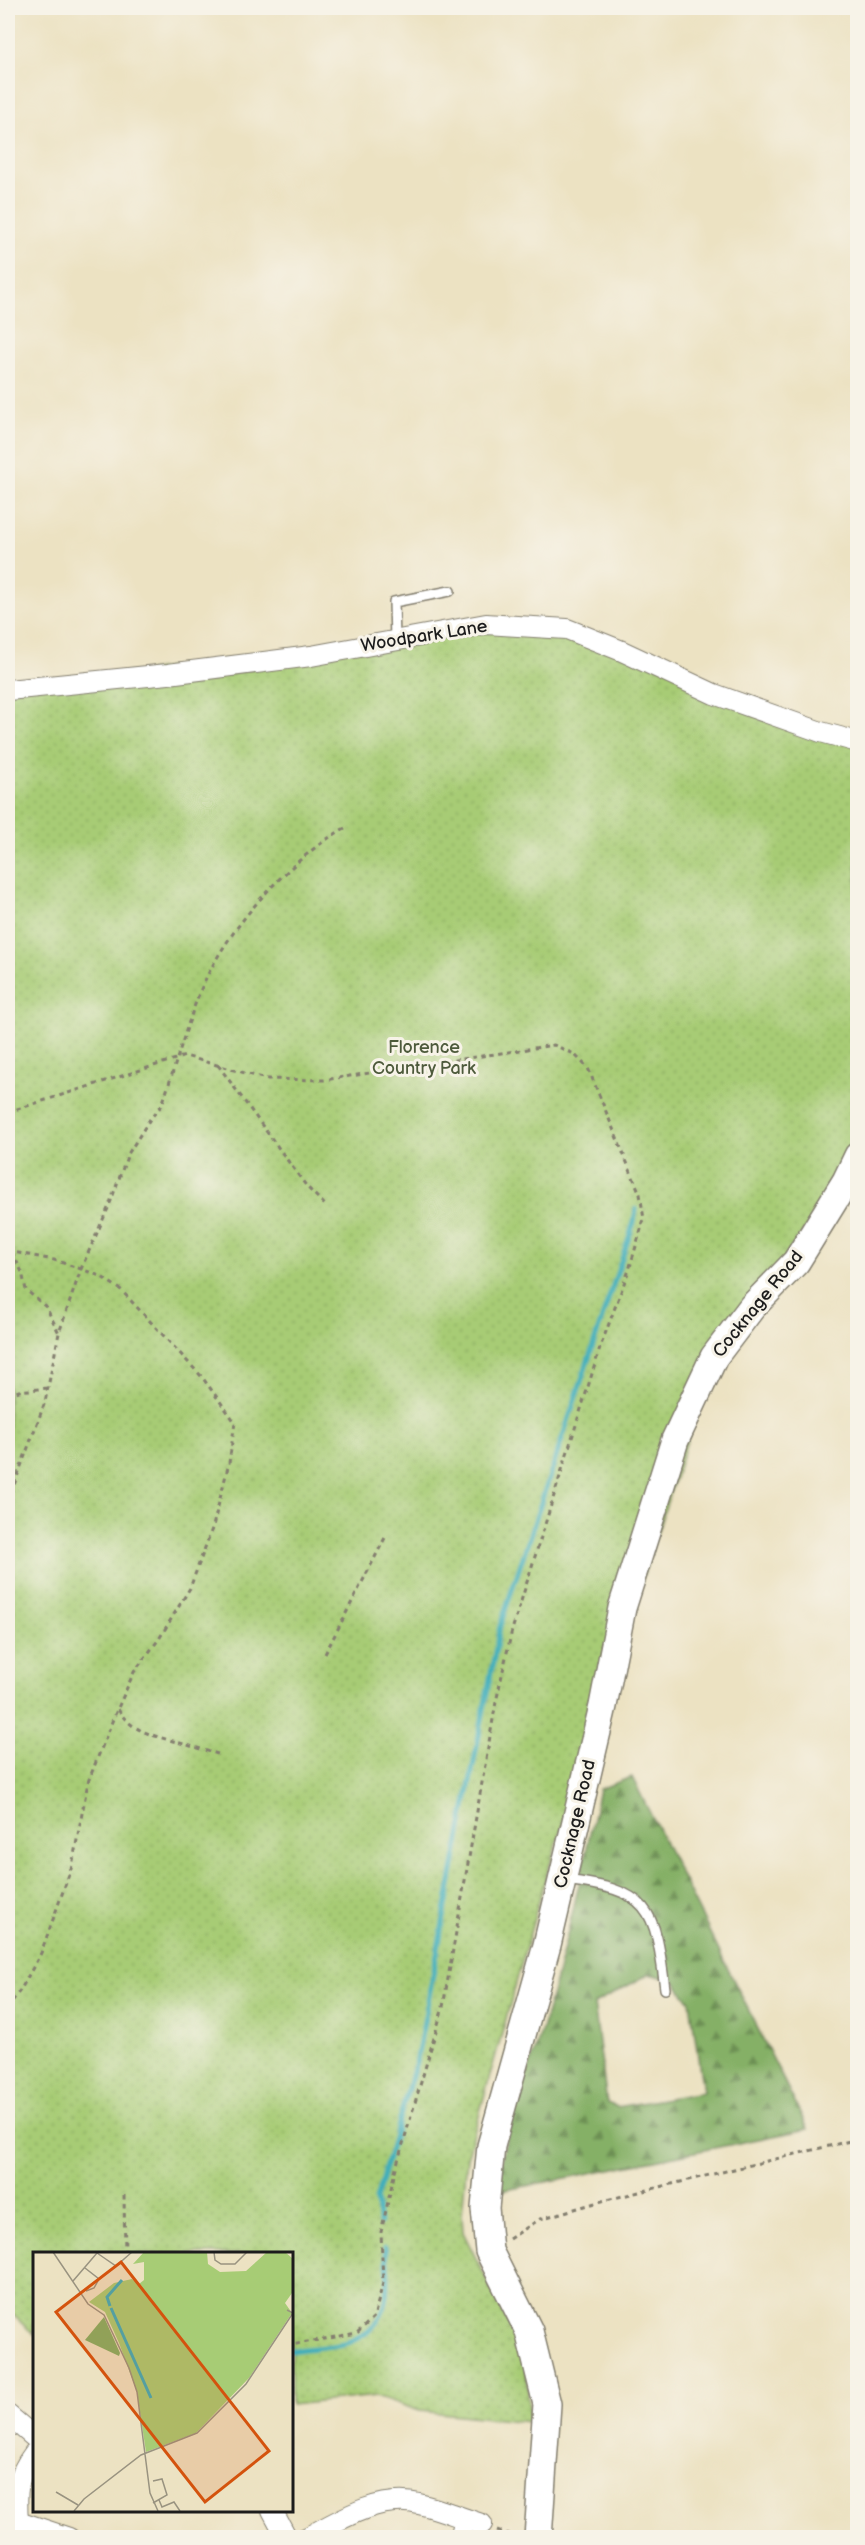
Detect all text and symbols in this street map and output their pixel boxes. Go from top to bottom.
street label: Woodpark Lane [359,616,489,656]
park label: Florence Country Park [372,1037,476,1079]
street label: Cocknage Road [709,1246,807,1362]
street label: Cocknage Road [550,1758,600,1890]
inset map [33,2252,292,2512]

